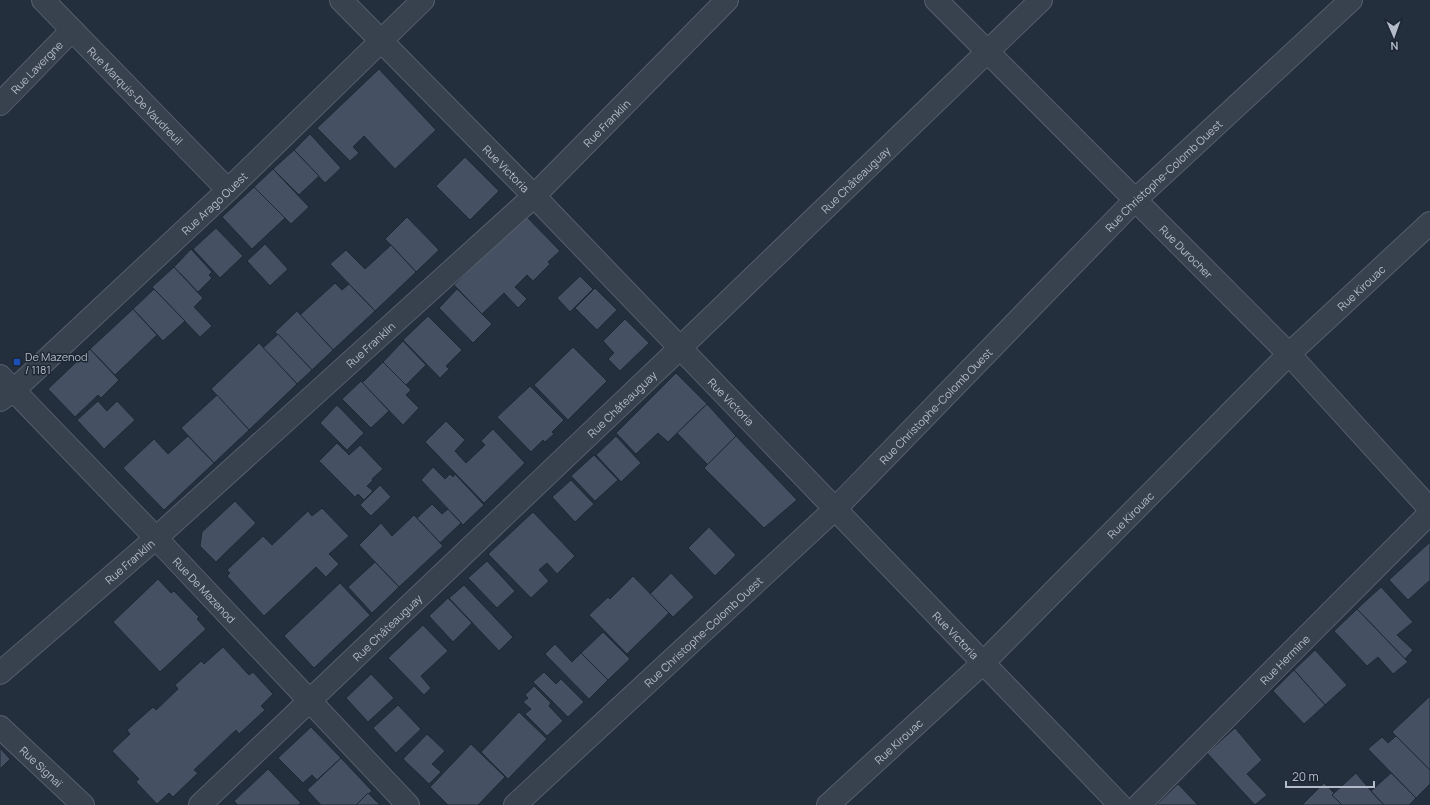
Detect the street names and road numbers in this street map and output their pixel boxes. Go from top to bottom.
street label: Rue Lavergne [7,36,66,97]
street label: Rue Marquis-De Vaudreuil [85,43,187,147]
street label: Rue Franklin [579,96,633,150]
street label: Rue Christophe-Colomb Ouest [1101,116,1225,234]
street label: Rue Victoria [480,141,533,195]
street label: Rue Châteauguay [817,142,893,216]
street label: Rue Arago Ouest [178,168,250,238]
street label: Rue Durocher [1157,221,1217,281]
street label: Rue Kirouac [1334,261,1388,313]
street label: Rue Franklin [342,318,398,370]
street label: Rue Christophe-Colomb Ouest [876,344,995,467]
street label: Rue Châteauguay [584,367,660,440]
street label: Rue Victoria [705,374,758,428]
street label: Rue Kirouac [1103,488,1156,541]
street label: Rue Franklin [101,535,157,587]
street label: Rue De Mazenod [170,554,239,626]
street label: Rue Christophe-Colomb Ouest [640,573,765,690]
street label: Rue Châteauguay [349,590,425,664]
street label: Rue Victoria [930,608,983,662]
street label: Rue Hermine [1256,630,1313,687]
street label: Rue Kirouac [871,715,925,767]
street label: Rue Signaï [17,742,66,790]

